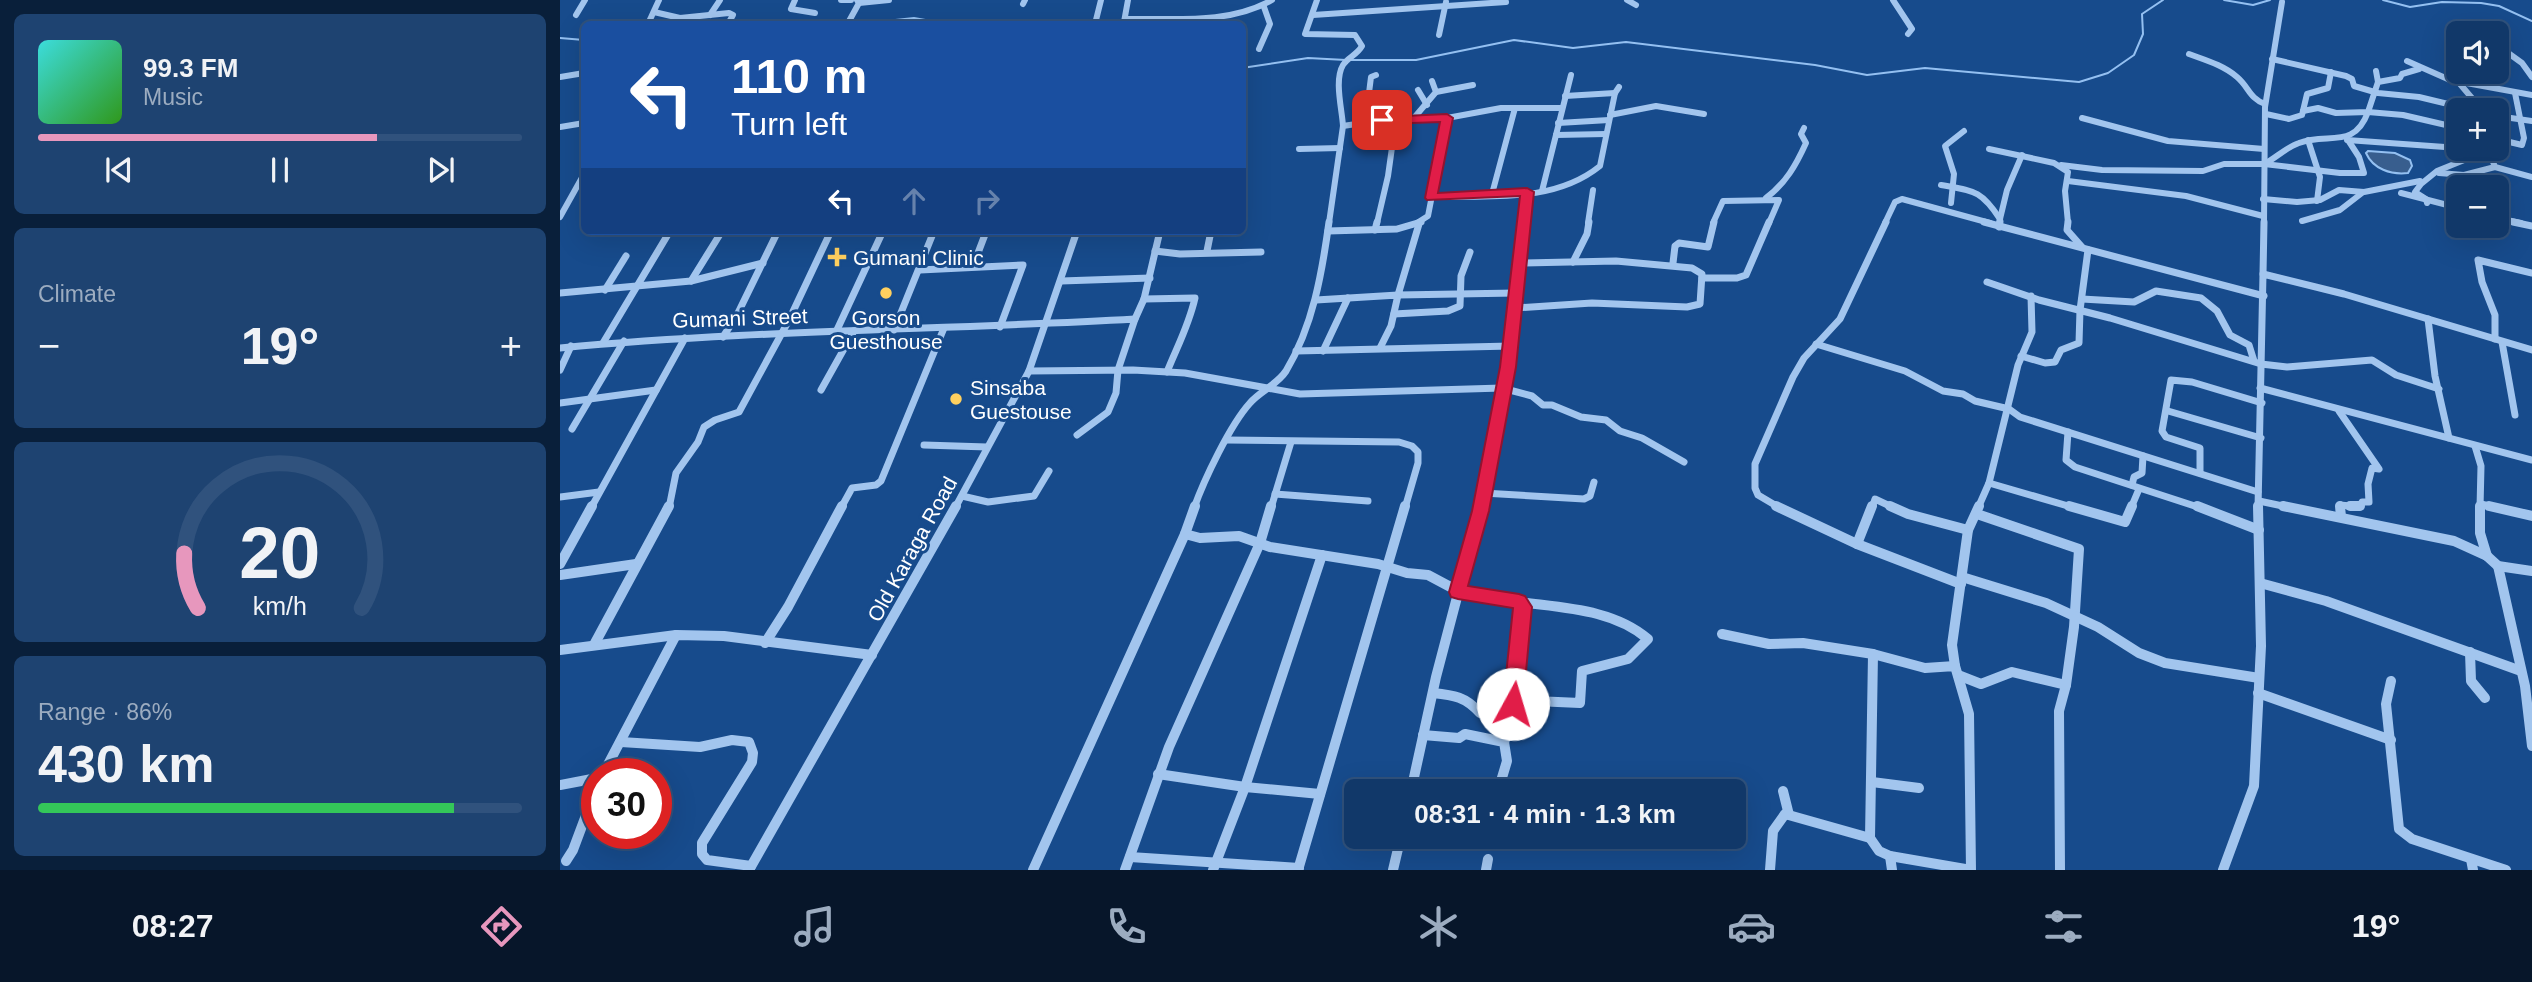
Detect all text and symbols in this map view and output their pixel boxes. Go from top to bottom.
map controls [2446,21,2509,238]
button: sound [2446,21,2509,84]
icon: left [616,49,707,140]
text: 110 m [731,49,867,103]
text: 99.3 FM [143,53,238,83]
text: Music [143,84,203,110]
pin [1352,90,1412,150]
button: + [2446,98,2509,161]
icon: arrive [1363,101,1401,139]
text: Turn left [731,106,847,142]
icon: previous [100,151,138,189]
icon: pause [261,151,299,189]
icon: next [422,151,460,189]
button: − [2446,175,2509,238]
icon: left [822,182,860,220]
icon: ahead [895,182,933,220]
icon: right [968,182,1006,220]
place label: Gumani Clinic [853,246,984,269]
marker: Gumani Clinic [827,247,847,267]
text: Climate [38,281,116,307]
marker: Gorson Guesthouse [878,285,894,301]
street label: Gumani Street [672,304,808,332]
place label: Gorson Guesthouse [829,306,943,353]
text: 19° [241,317,319,375]
text: − [38,325,60,367]
text: + [500,325,522,367]
place label: Sinsaba Guestouse [970,376,1072,423]
marker: Sinsaba Guestouse [948,391,964,407]
street label: Old Karaga Road [863,472,961,626]
text: 20 [240,512,320,593]
text: km/h [253,592,307,620]
position arrow [1476,667,1550,741]
text: Range · 86% [38,699,172,725]
text: 430 km [38,735,214,793]
speed limit sign: 30 [581,758,672,849]
text: 08:31 · 4 min · 1.3 km [1414,799,1676,829]
icon: directions [477,902,526,951]
icon: music [790,902,839,951]
icon: phone [1102,902,1151,951]
icon: climate [1414,902,1463,951]
icon: car [1727,902,1776,951]
icon: filters [2039,902,2088,951]
text: 08:27 [132,908,214,944]
text: 19° [2352,908,2400,944]

